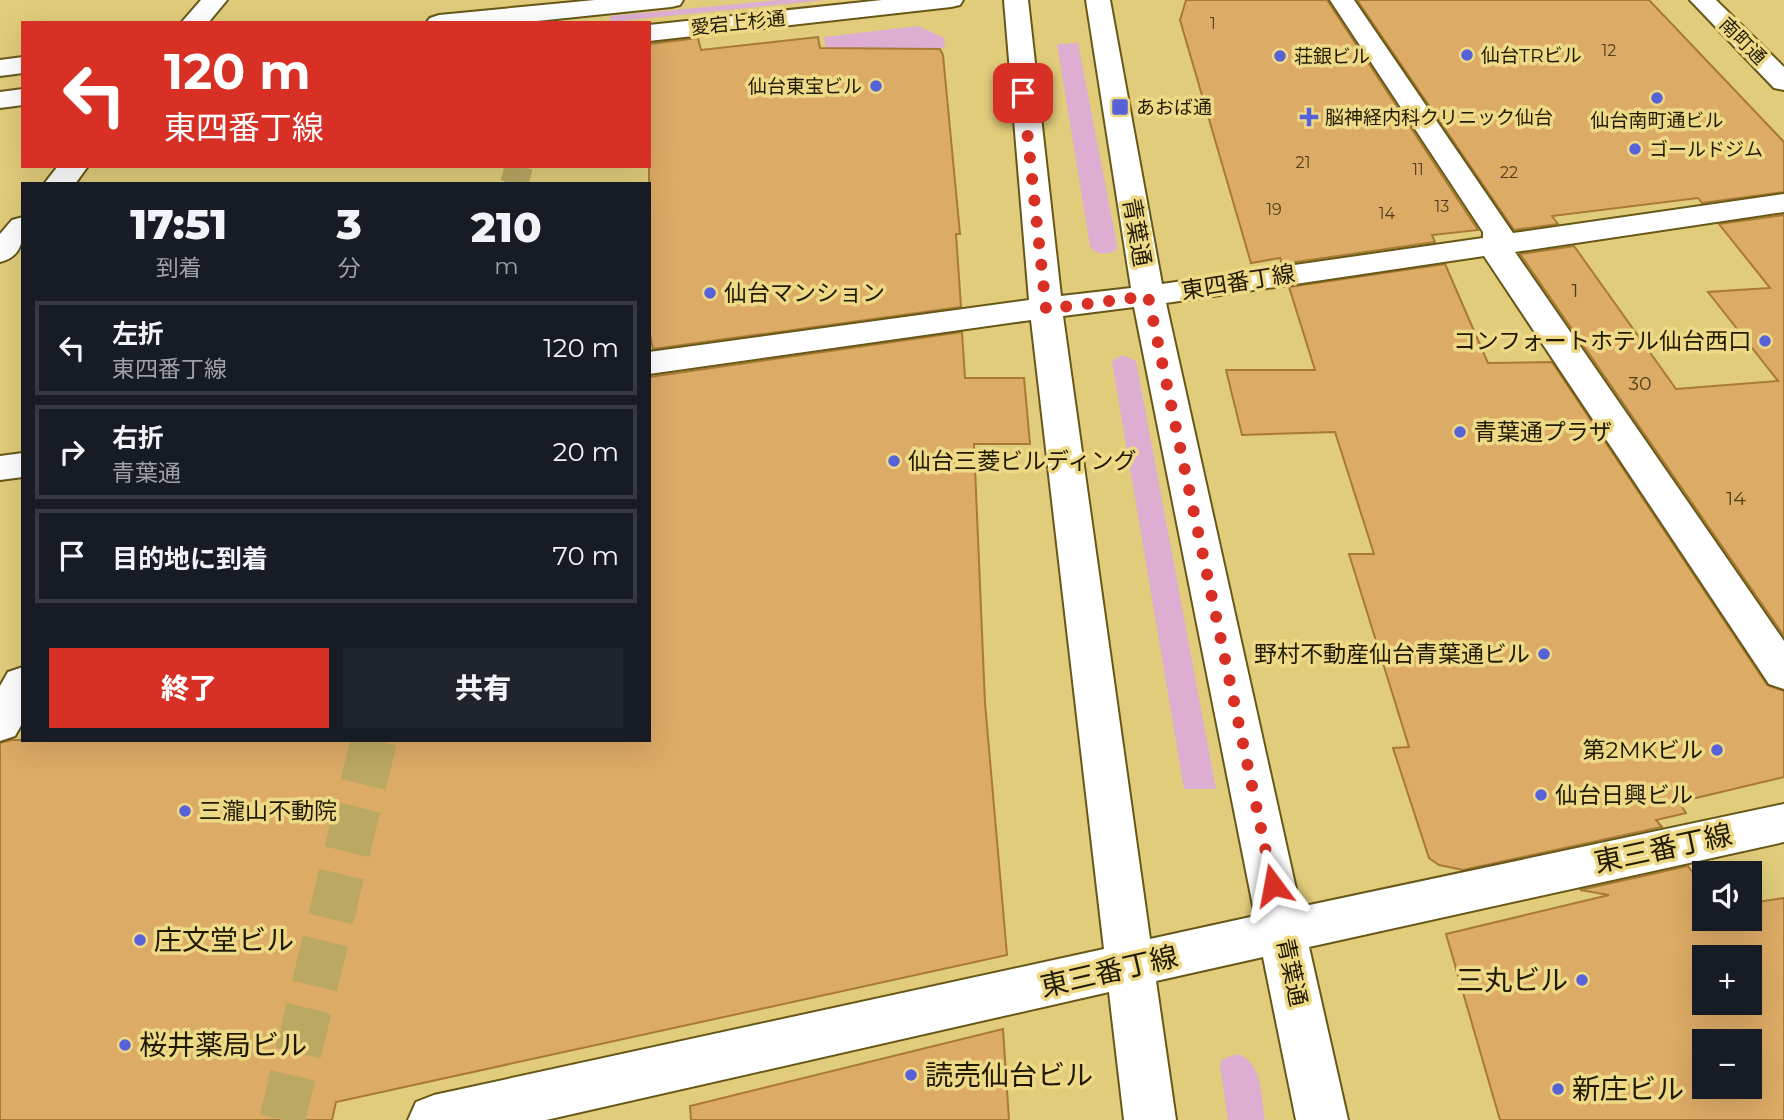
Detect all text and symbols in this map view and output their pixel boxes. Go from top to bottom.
street label: 愛宕上杉通 [690,7,786,39]
street label: 南町通 [1715,13,1771,69]
house number: 1 [1210,14,1216,33]
house number: 12 [1602,41,1616,60]
text: 120 m [164,42,311,101]
place label: 仙台TRビル [1481,44,1582,67]
place label: 荘銀ビル [1294,45,1370,68]
marker: 仙台TRビル [1459,47,1475,63]
marker: 荘銀ビル [1272,48,1288,64]
icon: left [49,49,140,140]
pin [993,63,1053,123]
icon: arrive [1004,74,1042,112]
place label: 仙台東宝ビル [748,75,862,98]
marker: 仙台東宝ビル [868,78,884,94]
marker: 仙台南町通ビル [1649,90,1665,106]
place label: あおば通 [1136,96,1212,119]
marker: あおば通 [1110,97,1130,117]
place label: 脳神経内科クリニック仙台 [1325,106,1553,129]
marker: 脳神経内科クリニック仙台 [1299,107,1319,127]
text: 東四番丁線 [164,108,324,147]
place label: 仙台南町通ビル [1590,109,1724,132]
place label: ゴールドジム [1649,138,1763,161]
marker: ゴールドジム [1627,141,1643,157]
house number: 21 [1296,153,1310,172]
house number: 11 [1412,160,1424,179]
house number: 22 [1500,163,1518,182]
street label: 青葉通 [1117,196,1157,268]
house number: 13 [1435,197,1449,216]
text: 17:51 [130,198,227,250]
text: 3 [336,198,362,250]
house number: 19 [1266,200,1282,219]
text: 210 [471,201,542,253]
house number: 14 [1379,204,1396,223]
text: m [494,252,519,280]
text: 到着 [156,254,202,282]
text: 分 [338,254,361,282]
street label: 東四番丁線 [1179,259,1297,305]
place label: 仙台マンション [724,279,885,307]
house number: 1 [1572,279,1578,302]
marker: 仙台マンション [702,285,718,301]
text: 左折 [112,318,164,350]
place label: コンフォートホテル仙台西口 [1453,327,1751,355]
icon: left [53,329,91,367]
text: 120 m [543,332,619,364]
marker: コンフォートホテル仙台西口 [1757,333,1773,349]
text: 東四番丁線 [112,355,227,383]
house number: 30 [1628,372,1652,395]
place label: 青葉通プラザ [1474,418,1612,446]
text: 右折 [112,422,164,454]
marker: 青葉通プラザ [1452,424,1468,440]
icon: right [53,433,91,471]
text: 20 m [553,436,619,468]
place label: 仙台三菱ビルディング [908,447,1136,475]
marker: 仙台三菱ビルディング [886,453,902,469]
text: 青葉通 [112,459,181,487]
house number: 14 [1726,487,1746,510]
icon: arrive [53,537,91,575]
text: 70 m [553,540,619,572]
text: 目的地に到着 [112,543,268,575]
place label: 野村不動産仙台青葉通ビル [1254,640,1530,668]
marker: 野村不動産仙台青葉通ビル [1536,646,1552,662]
button: 終了 [49,648,329,728]
button: 共有 [343,648,623,728]
place label: 第2MKビル [1583,736,1703,764]
marker: 第2MKビル [1709,742,1725,758]
place label: 仙台日興ビル [1555,781,1693,809]
marker: 仙台日興ビル [1533,787,1549,803]
place label: 三瀧山不動院 [199,797,337,825]
marker: 三瀧山不動院 [177,803,193,819]
street label: 東三番丁線 [1591,817,1735,879]
position arrow [1236,848,1310,922]
map controls [1692,861,1762,1099]
button: sound [1692,861,1762,931]
place label: 庄文堂ビル [154,923,294,957]
marker: 庄文堂ビル [132,932,148,948]
street label: 青葉通 [1271,935,1313,1009]
street label: 東三番丁線 [1037,939,1181,1003]
button: + [1692,945,1762,1015]
place label: 三丸ビル [1456,963,1568,997]
marker: 三丸ビル [1574,972,1590,988]
place label: 桜井薬局ビル [139,1028,307,1062]
button: − [1692,1029,1762,1099]
marker: 桜井薬局ビル [117,1037,133,1053]
place label: 読売仙台ビル [925,1058,1093,1092]
marker: 読売仙台ビル [903,1067,919,1083]
place label: 新庄ビル [1572,1072,1684,1106]
marker: 新庄ビル [1550,1081,1566,1097]

